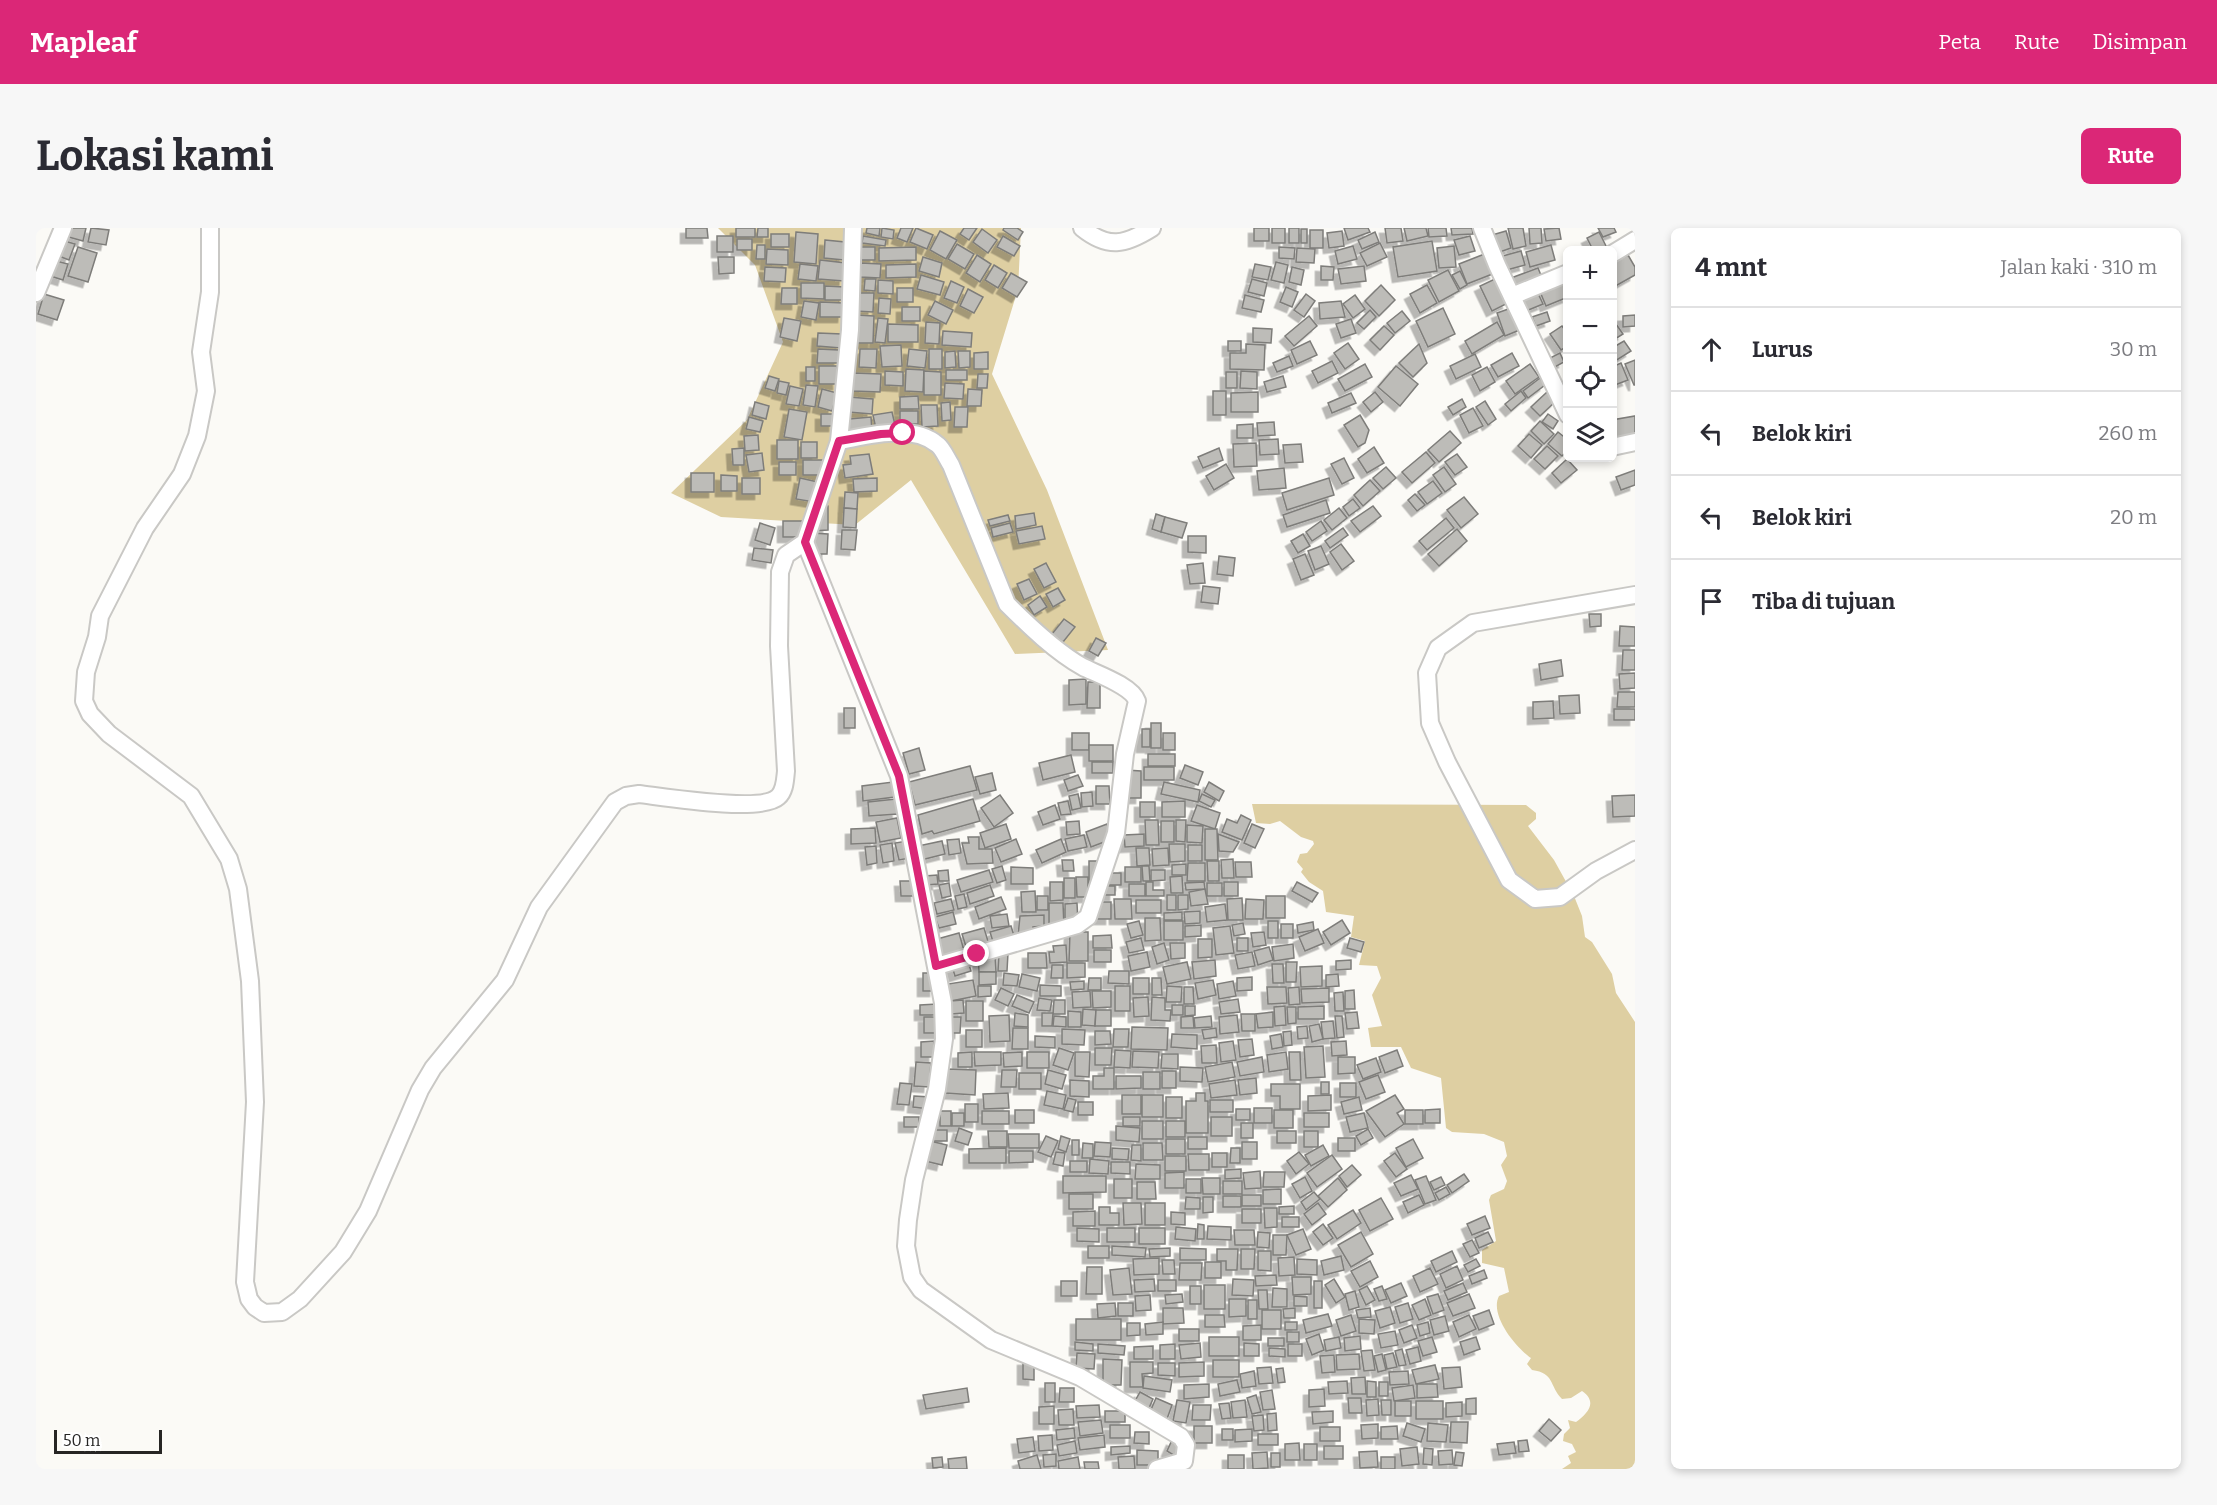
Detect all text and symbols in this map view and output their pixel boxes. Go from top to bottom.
text: Mapleaf [30,26,137,59]
text: Peta [1939,29,1981,55]
text: Rute [2014,29,2059,55]
text: Disimpan [2092,29,2187,55]
button: Rute [2081,128,2181,184]
text: Lokasi kami [36,131,274,181]
map controls [1563,246,1617,462]
button: + [1563,246,1617,300]
text: 4 mnt [1695,252,1767,283]
text: Jalan kaki · 310 m [2000,255,2157,279]
button: − [1563,300,1617,354]
icon: ahead [1695,333,1728,366]
text: Lurus [1752,336,1813,363]
text: 30 m [2110,337,2157,361]
button: locate [1563,354,1617,408]
button: layers [1563,408,1617,462]
icon: left [1695,417,1728,450]
route start [889,419,915,445]
text: Belok kiri [1752,420,1852,447]
text: 260 m [2098,421,2157,445]
icon: left [1695,501,1728,534]
text: Belok kiri [1752,504,1852,531]
text: 20 m [2110,505,2157,529]
icon: arrive [1695,585,1728,618]
text: Tiba di tujuan [1752,588,1895,615]
route end [963,940,989,966]
scale bar [54,1427,162,1454]
text: 50 m [63,1431,100,1450]

